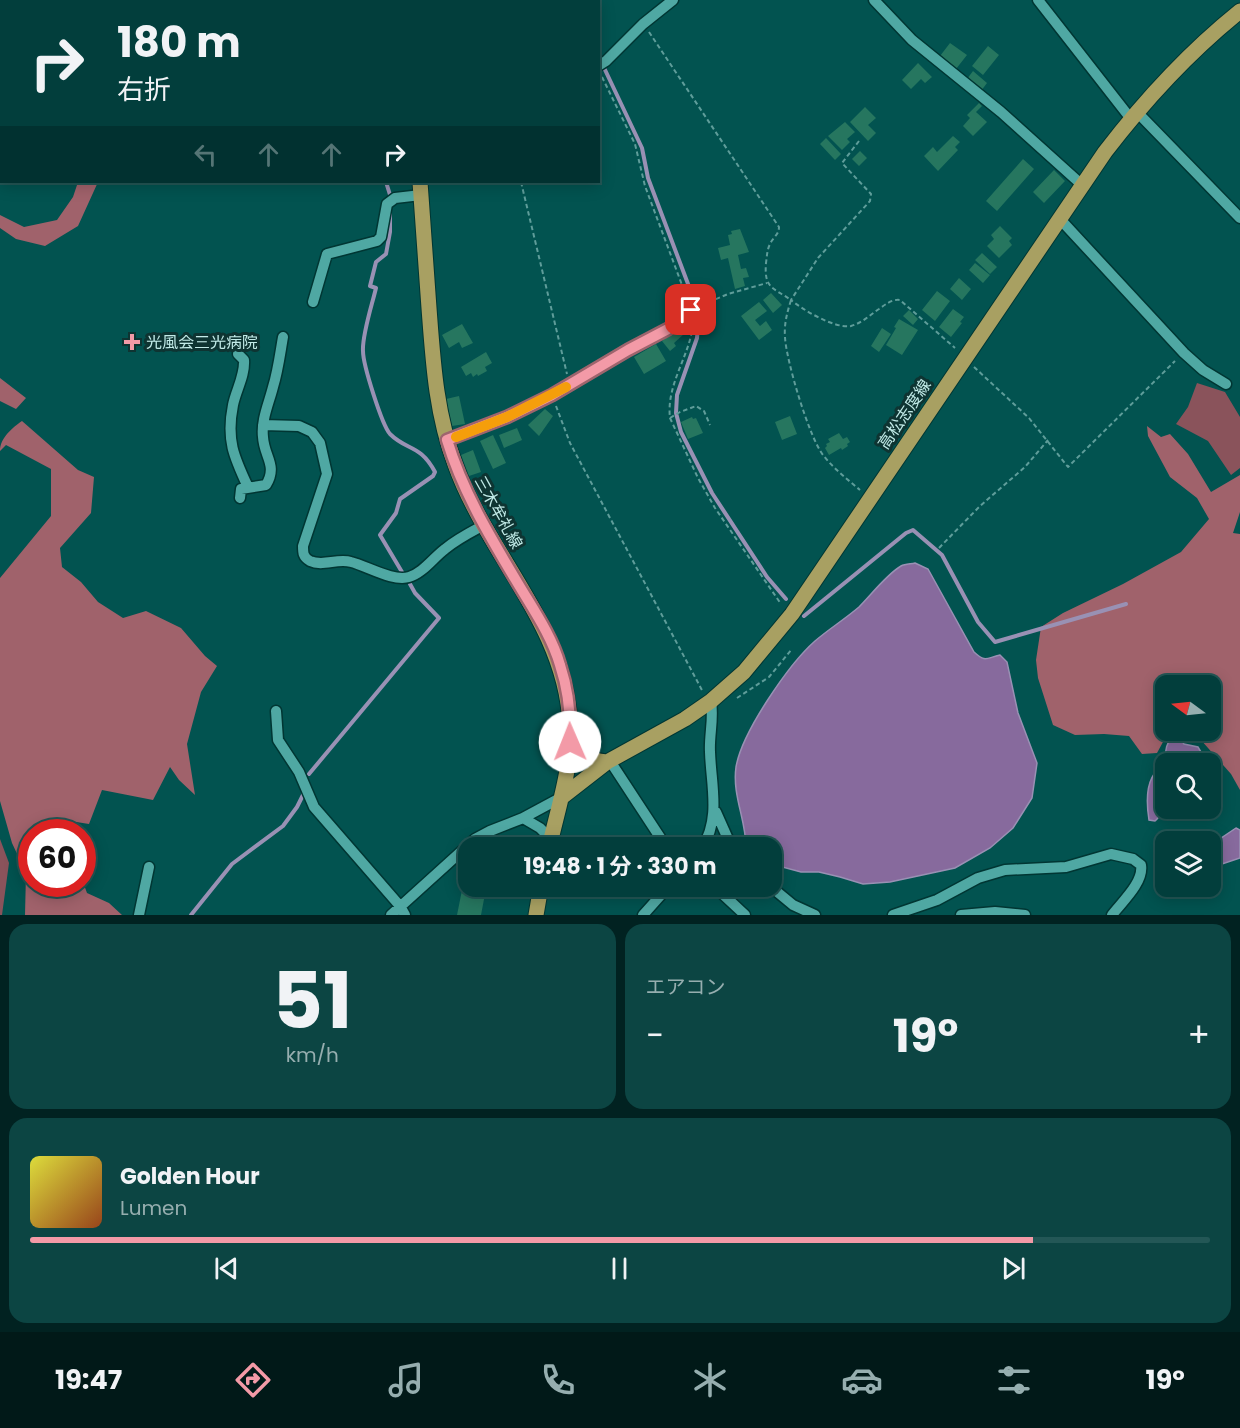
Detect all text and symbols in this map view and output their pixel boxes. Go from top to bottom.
text: 180 m [117,13,241,72]
icon: right [18,24,96,102]
text: 右折 [117,71,171,108]
icon: left [189,138,222,171]
icon: ahead [252,138,285,171]
icon: ahead [315,138,348,171]
icon: right [378,138,411,171]
pin [665,284,716,335]
icon: arrive [674,293,707,326]
place label: 光風会三光病院 [146,331,258,354]
marker: 光風会三光病院 [123,333,141,351]
street label: 高松志度線 [873,375,936,454]
street label: 三木牟礼線 [469,472,528,553]
north arrow [1155,675,1221,741]
map controls [1155,675,1221,897]
position arrow [538,710,602,774]
button: search [1155,753,1221,819]
speed limit sign: 60 [18,819,96,897]
button: layers [1155,831,1221,897]
text: 19:48 · 1 分 · 330 m [524,851,716,882]
text: 51 [272,946,352,1055]
text: エアコン [646,973,726,1001]
text: 19° [893,1005,958,1068]
text: − [646,1012,664,1059]
text: + [1187,1012,1210,1059]
text: km/h [286,1041,339,1069]
text: Golden Hour [120,1161,260,1192]
text: Lumen [120,1194,187,1222]
icon: previous [210,1252,243,1285]
icon: pause [603,1252,636,1285]
icon: next [997,1252,1030,1285]
icon: directions [232,1359,274,1401]
icon: music [385,1359,427,1401]
icon: phone [537,1359,579,1401]
icon: climate [689,1359,731,1401]
icon: car [841,1359,883,1401]
icon: filters [993,1359,1035,1401]
text: 19:47 [55,1361,122,1398]
text: 19° [1146,1361,1185,1398]

